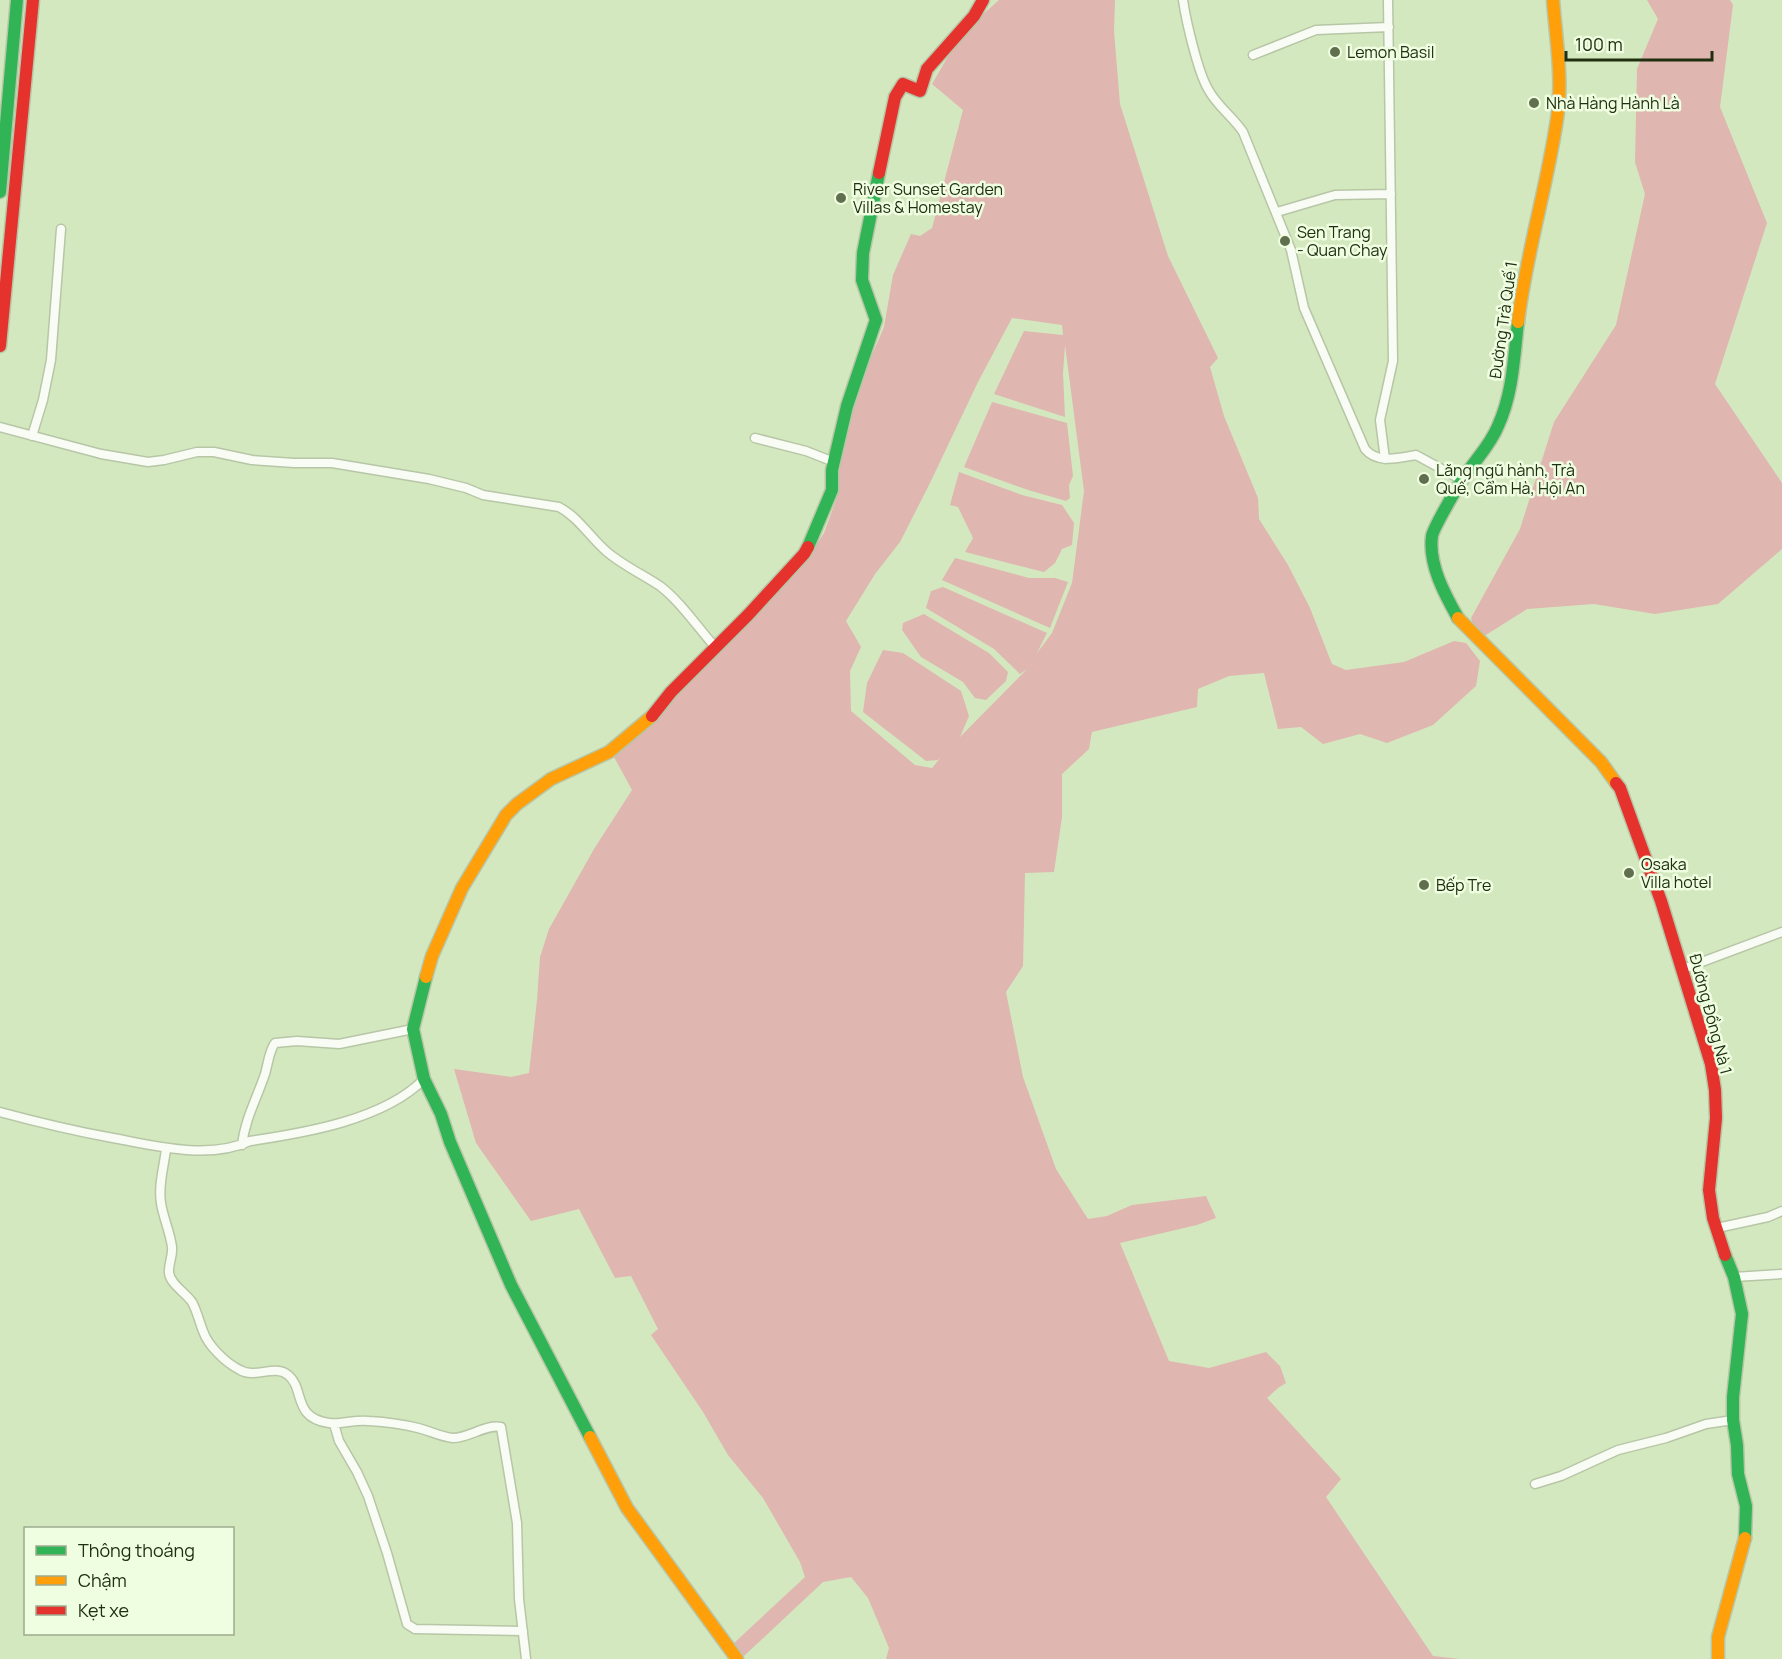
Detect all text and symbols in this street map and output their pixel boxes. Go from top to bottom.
scale bar [1566,24,1712,62]
text: 100 m [1575,32,1623,56]
place label: Lemon Basil [1347,41,1435,63]
marker: Lemon Basil [1328,45,1342,59]
place label: Nhà Hàng Hành Là [1546,92,1680,114]
marker: Nhà Hàng Hành Là [1527,96,1541,110]
place label: River Sunset Garden Villas & Homestay [853,178,1003,218]
marker: River Sunset Garden Villas & Homestay [834,191,848,205]
place label: Sen Trang - Quan Chay [1297,221,1388,261]
marker: Sen Trang - Quan Chay [1278,234,1292,248]
street label: Đường Trà Quế 1 [1484,260,1522,380]
place label: Lăng ngũ hành, Trà Quế, Cẩm Hà, Hội An [1436,459,1585,499]
marker: Lăng ngũ hành, Trà Quế, Cẩm Hà, Hội An [1417,472,1431,486]
place label: Osaka Villa hotel [1641,853,1712,893]
marker: Osaka Villa hotel [1622,866,1636,880]
place label: Bếp Tre [1436,874,1491,896]
marker: Bếp Tre [1417,878,1431,892]
street label: Đường Đồng Nà 1 [1684,951,1738,1077]
legend [24,1527,234,1635]
text: Thông thoáng [78,1538,195,1562]
text: Chậm [78,1568,127,1592]
text: Kẹt xe [78,1598,129,1622]

